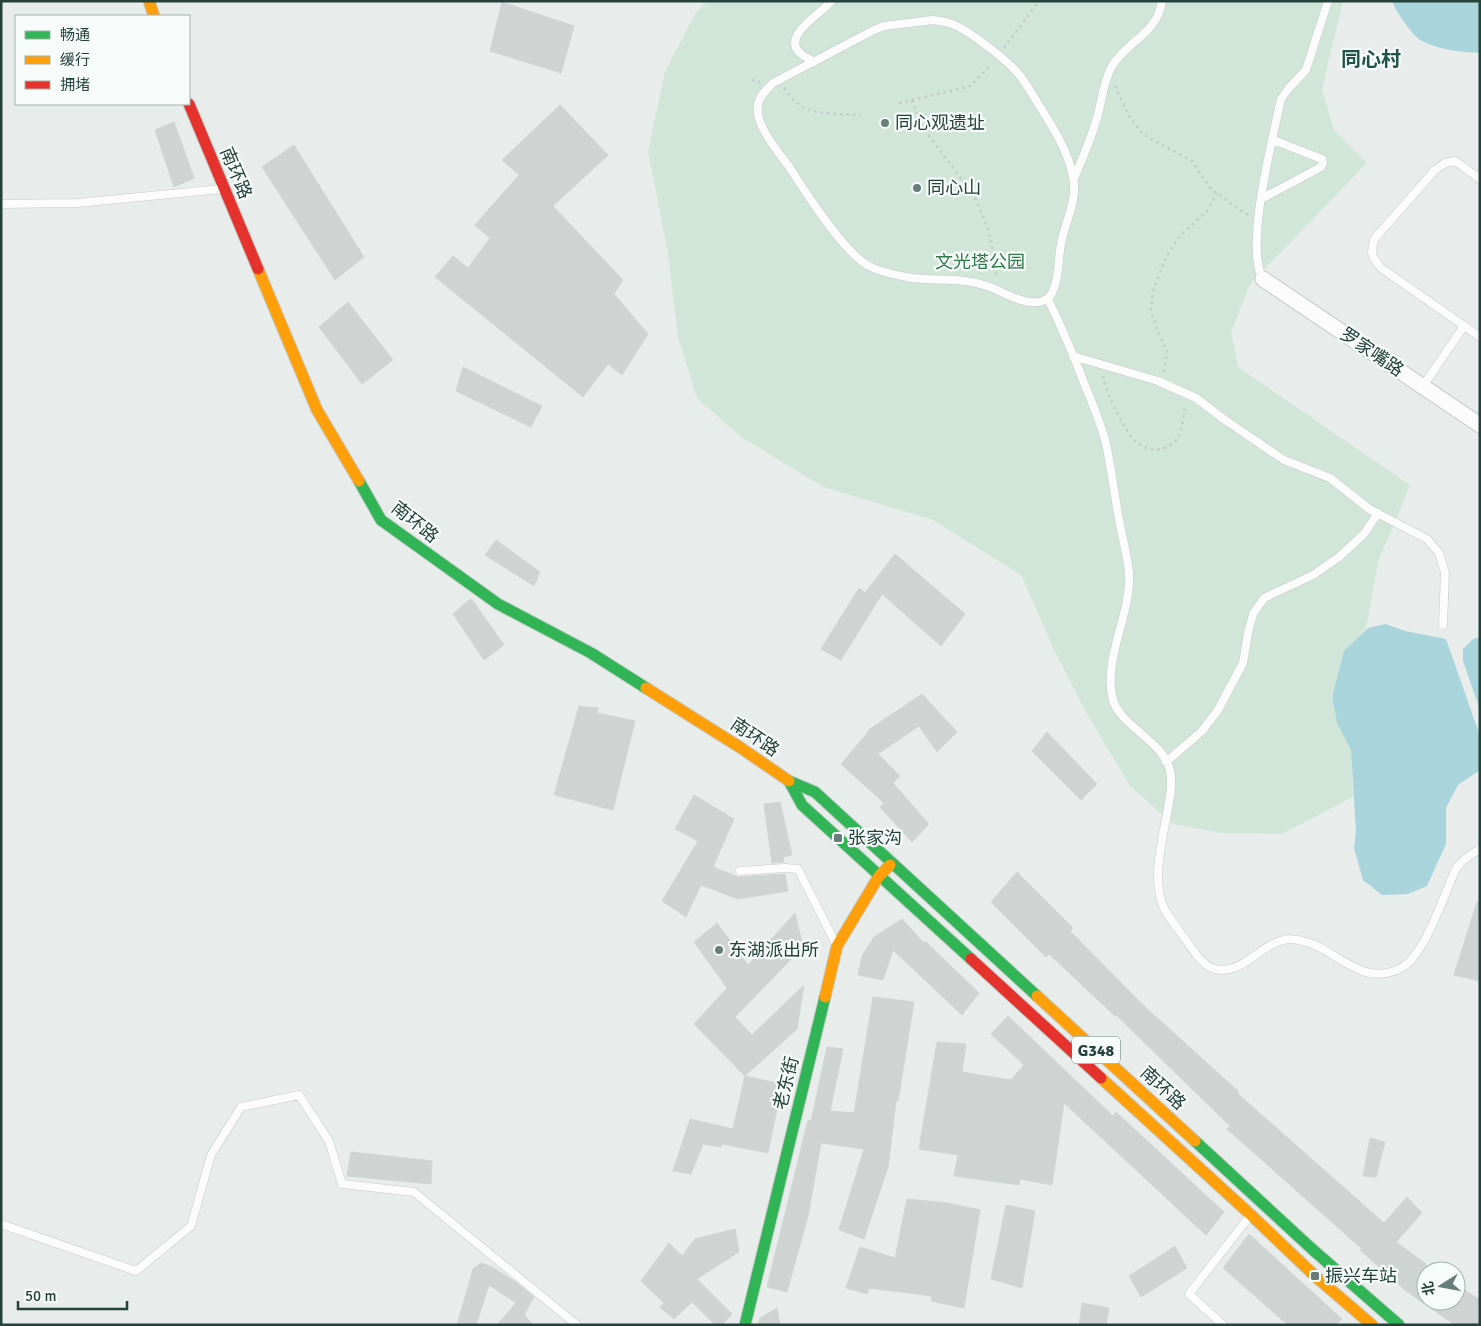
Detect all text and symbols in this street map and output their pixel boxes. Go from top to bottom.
legend [15,15,190,105]
text: 畅通 [60,26,90,44]
district label: 同心村 [1341,47,1401,72]
text: 缓行 [60,51,90,69]
text: 拥堵 [60,76,90,94]
place label: 同心观遗址 [895,112,985,134]
marker: 同心观遗址 [879,117,891,129]
street label: 南环路 [215,144,257,202]
place label: 同心山 [927,177,981,199]
marker: 同心山 [911,182,923,194]
park label: 文光塔公园 [935,251,1025,273]
street label: 罗家嘴路 [1336,323,1408,381]
street label: 南环路 [387,496,443,548]
street label: 南环路 [726,713,784,761]
place label: 张家沟 [848,827,902,849]
marker: 张家沟 [832,832,844,844]
place label: 东湖派出所 [729,939,819,961]
marker: 东湖派出所 [713,944,725,956]
road number: G348 [1072,1036,1120,1064]
street label: 老东街 [769,1054,803,1112]
street label: 南环路 [1136,1062,1190,1114]
north arrow [1416,1261,1466,1311]
place label: 振兴车站 [1325,1265,1397,1287]
marker: 振兴车站 [1309,1270,1321,1282]
scale bar [18,1278,126,1310]
text: 北 [1419,1280,1438,1297]
text: 50 m [25,1287,56,1305]

